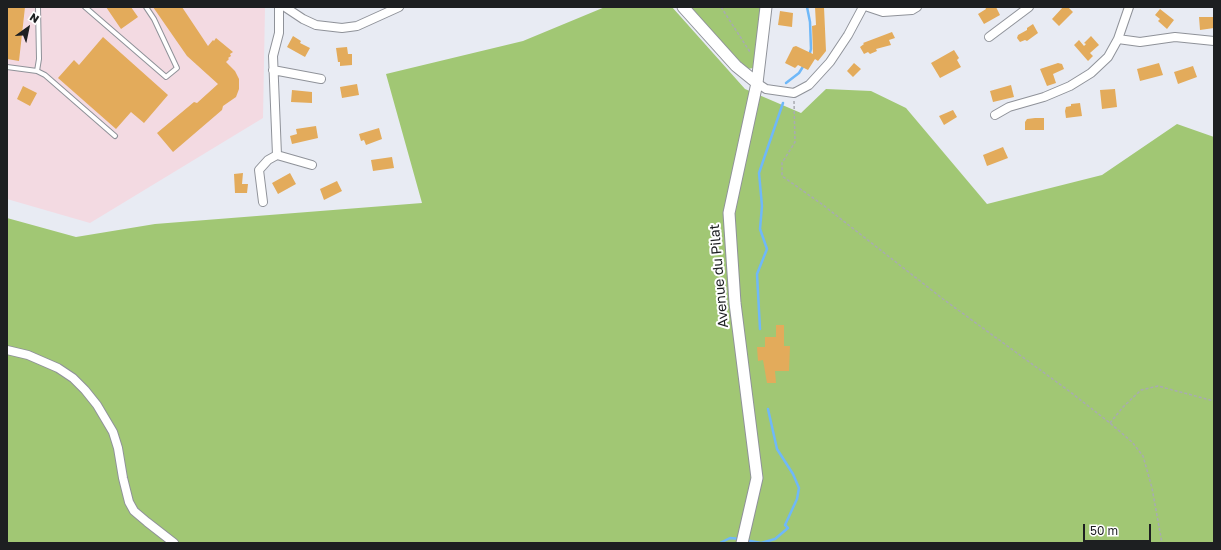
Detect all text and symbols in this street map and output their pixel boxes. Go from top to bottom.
north arrow [8,8,48,48]
text: N [28,10,42,25]
street label: Avenue du Pilat [706,223,732,329]
scale bar [1085,516,1153,542]
text: 50 m [1090,523,1118,538]

